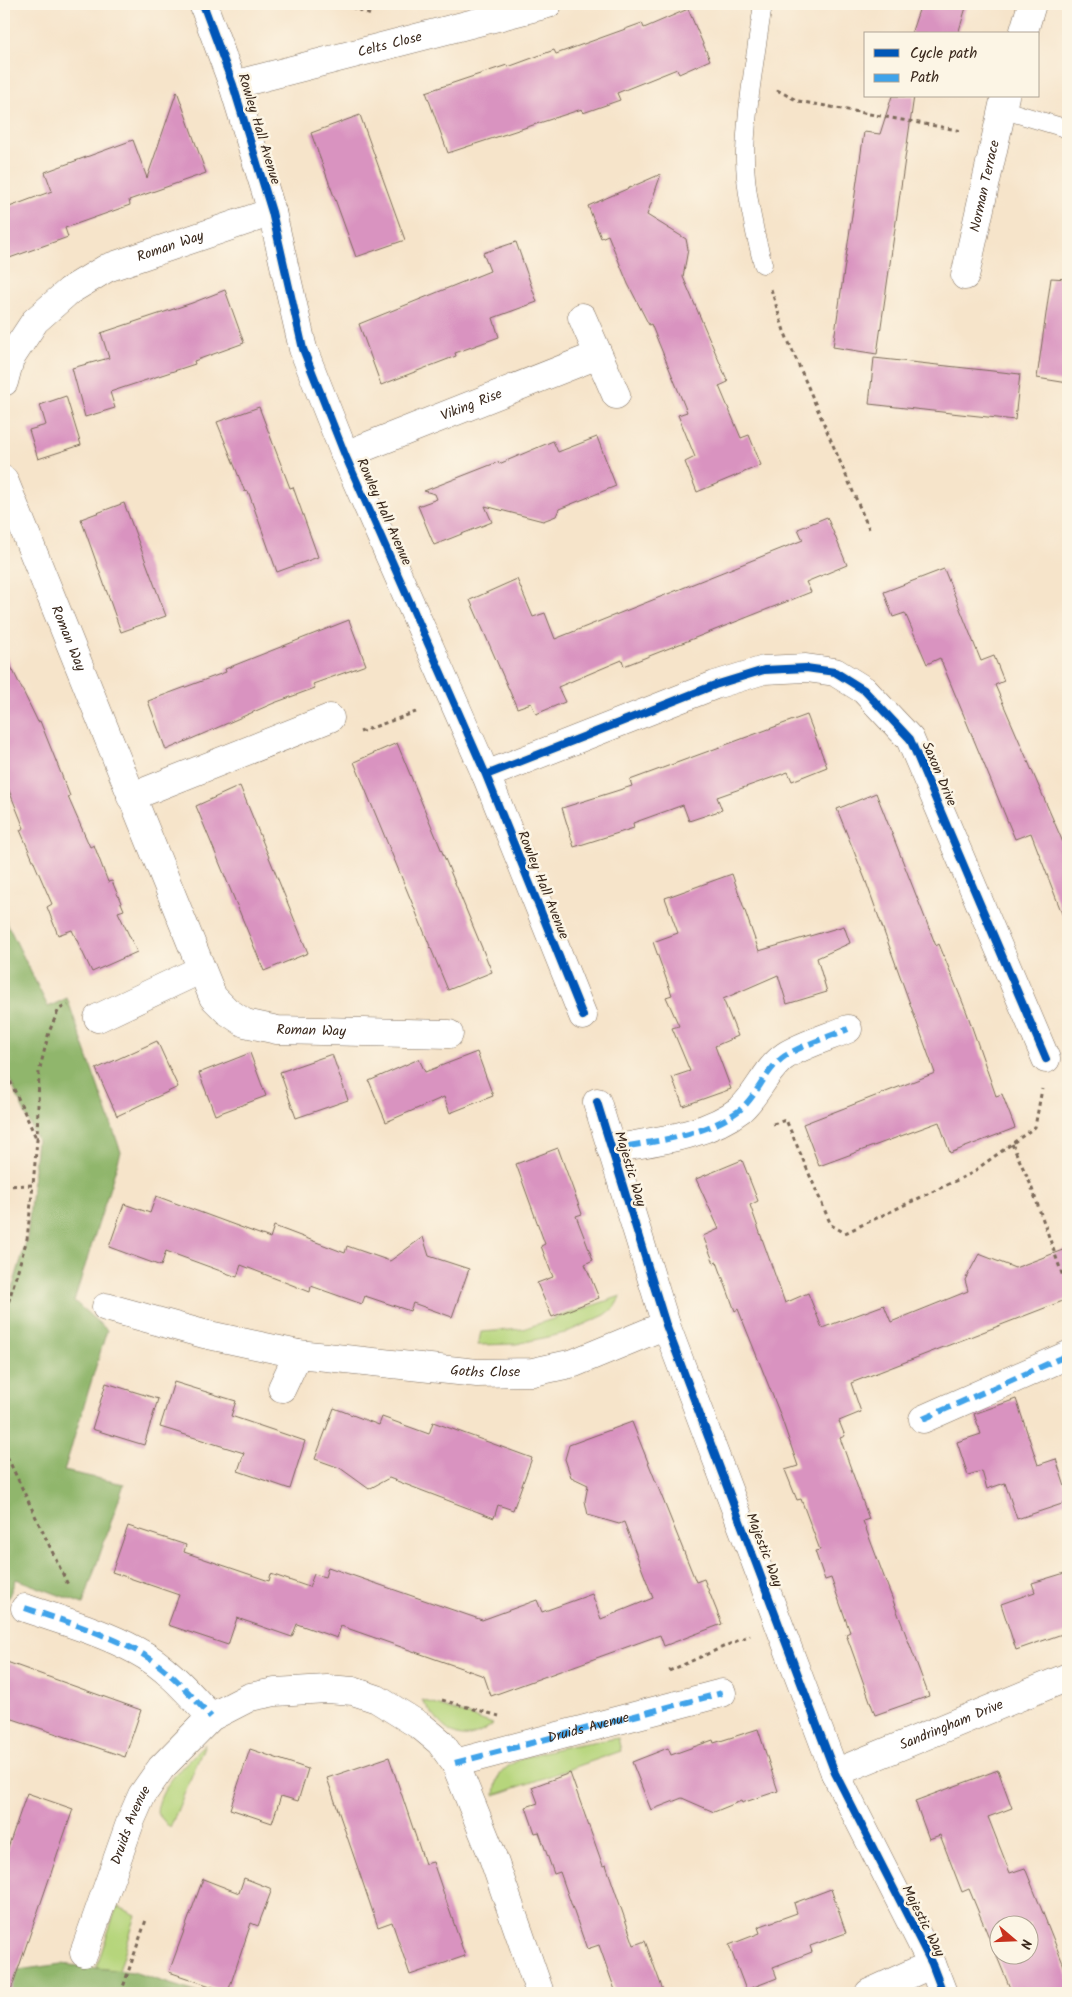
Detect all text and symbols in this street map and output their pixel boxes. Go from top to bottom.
street label: Celts Close [355,26,425,63]
legend [864,32,1040,98]
text: Cycle path [910,42,977,66]
text: Path [910,66,939,90]
street label: Rowley Hall Avenue [232,71,287,188]
street label: Norman Terrace [964,137,1006,234]
street label: Roman Way [134,225,207,268]
street label: Viking Rise [438,383,506,427]
street label: Rowley Hall Avenue [350,455,418,570]
street label: Roman Way [45,602,91,675]
street label: Saxon Drive [915,738,963,811]
street label: Rowley Hall Avenue [511,827,575,943]
street label: Roman Way [276,1019,347,1043]
street label: Majestic Way [608,1128,652,1210]
street label: Goths Close [449,1359,521,1384]
street label: Majestic Way [740,1510,788,1591]
street label: Sandringham Drive [896,1693,1008,1756]
street label: Druids Avenue [545,1707,632,1749]
street label: Druids Avenue [105,1780,157,1868]
street label: Majestic Way [895,1881,951,1961]
north arrow [990,1914,1040,1964]
text: N [1013,1936,1037,1952]

